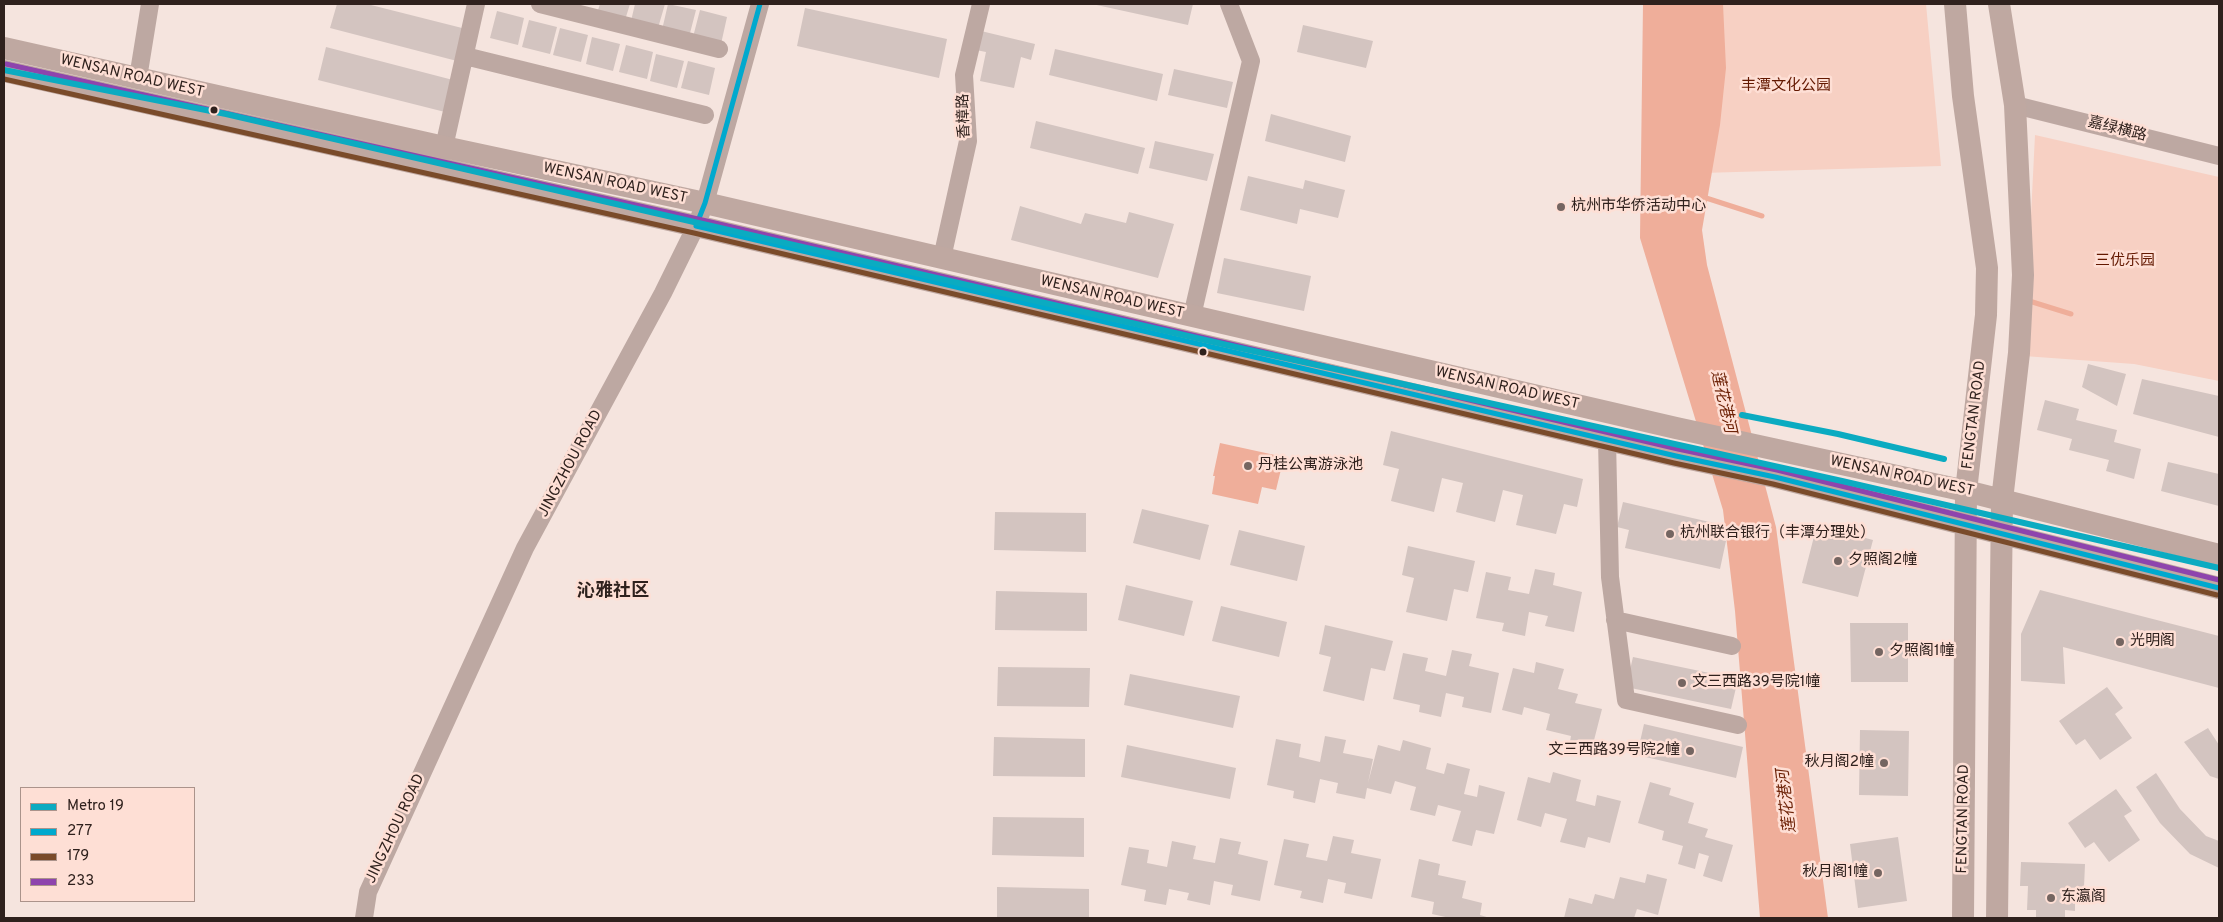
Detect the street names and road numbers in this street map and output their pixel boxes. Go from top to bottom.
street label: WENSAN ROAD WEST [58,52,206,102]
street label: 香樟路 [955,93,975,139]
street label: 嘉绿横路 [2086,114,2148,146]
street label: WENSAN ROAD WEST [541,160,689,208]
street label: WENSAN ROAD WEST [1038,273,1186,323]
street label: FENGTAN ROAD [1959,360,1991,470]
street label: WENSAN ROAD WEST [1433,364,1581,414]
street label: JINGZHOU ROAD [535,407,607,521]
street label: WENSAN ROAD WEST [1828,453,1976,501]
street label: FENGTAN ROAD [1954,764,1974,874]
street label: JINGZHOU ROAD [363,771,429,887]

